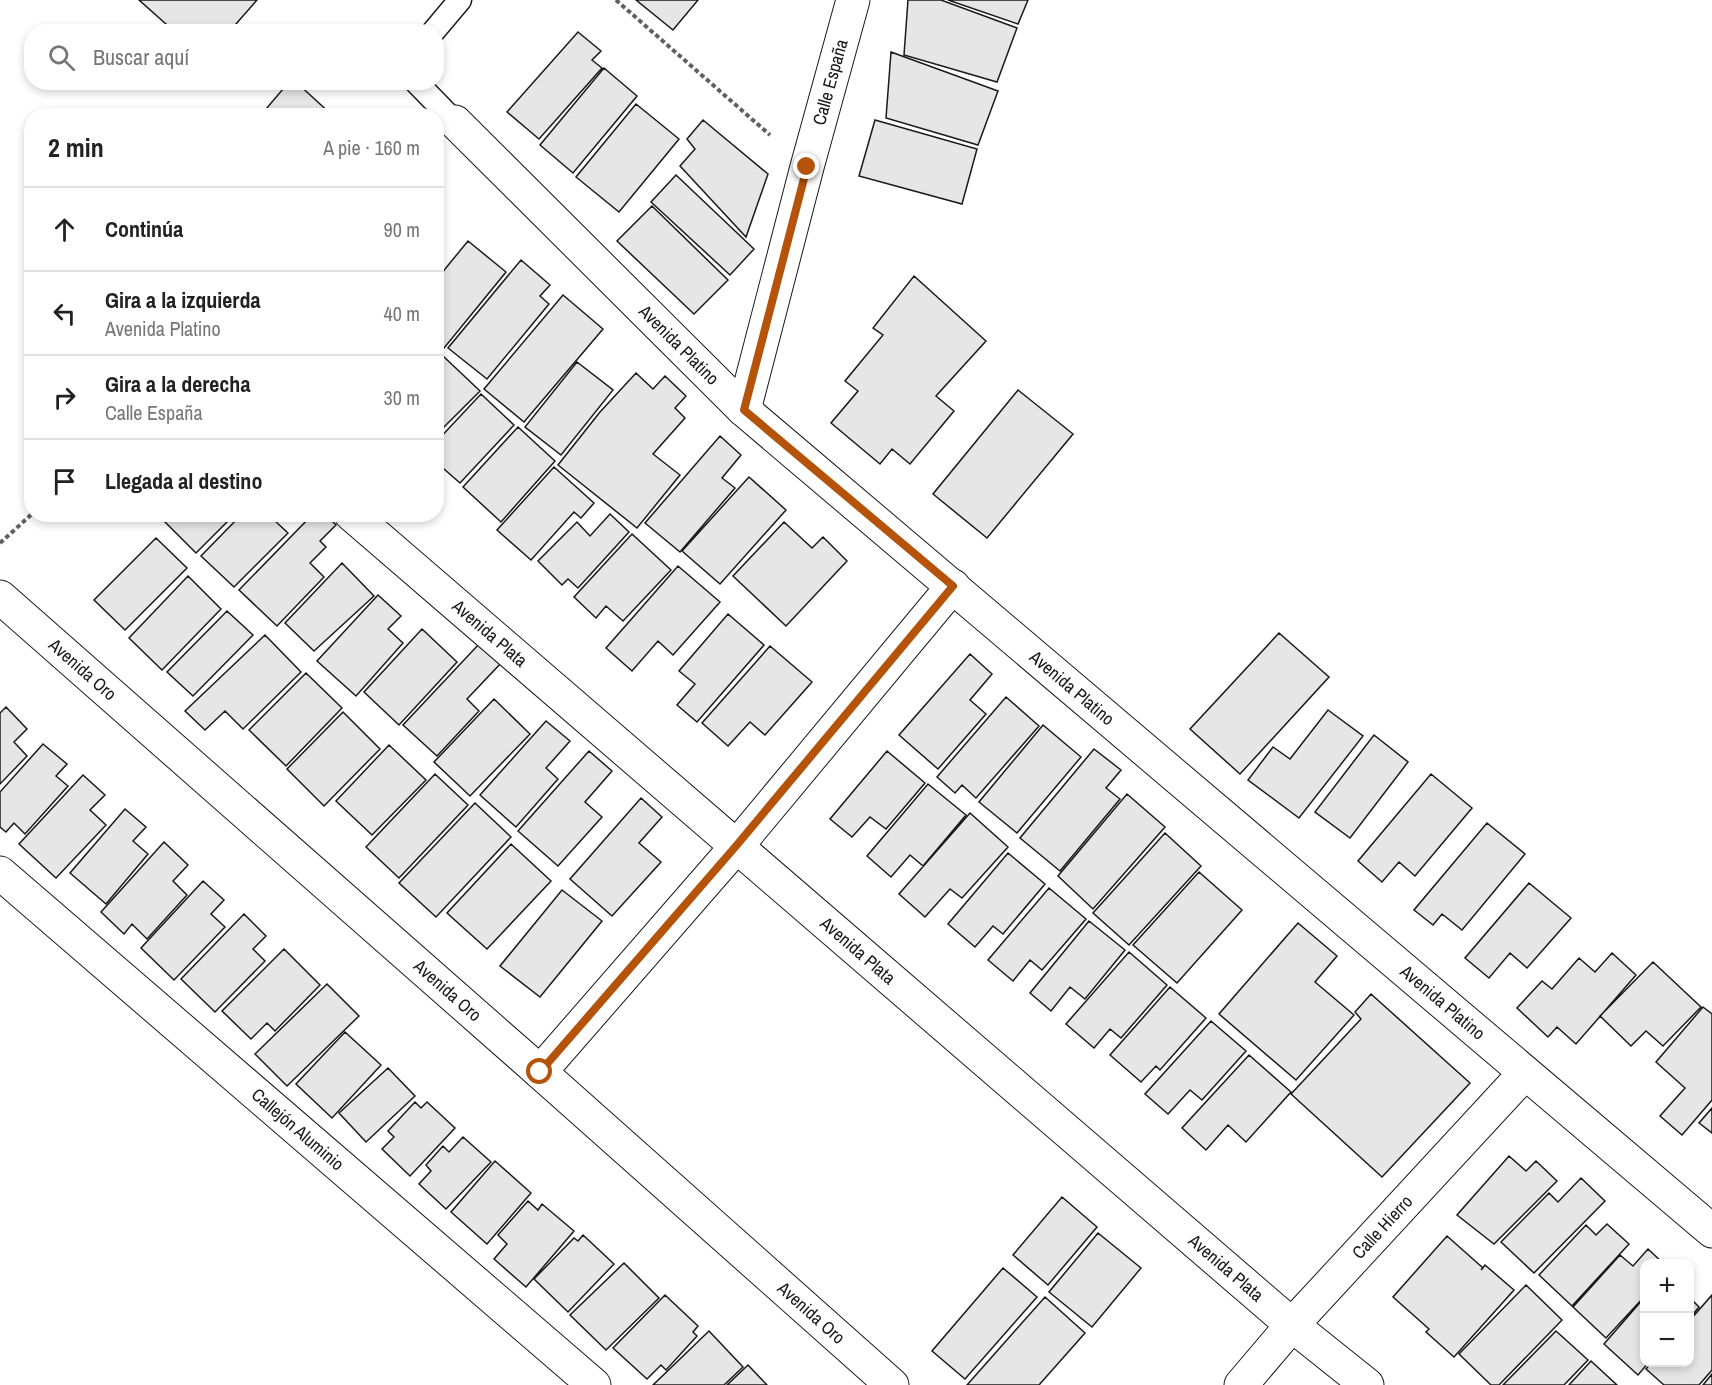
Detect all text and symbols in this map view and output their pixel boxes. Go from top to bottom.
search box [24,24,444,90]
street label: Calle España [806,36,854,128]
icon: search [45,41,78,74]
text: Buscar aquí [93,42,189,72]
text: 2 min [48,130,104,165]
text: A pie · 160 m [323,134,420,161]
route end [793,153,819,179]
icon: ahead [48,213,81,246]
text: Continúa [105,214,183,244]
text: 90 m [384,216,420,243]
text: Gira a la izquierda [105,285,260,315]
icon: left [48,297,81,330]
street label: Avenida Platino [633,298,725,390]
text: 40 m [384,300,420,327]
text: Avenida Platino [105,315,221,342]
text: Gira a la derecha [105,369,250,399]
icon: right [48,381,81,414]
text: 30 m [384,384,420,411]
text: Calle España [105,399,203,426]
icon: arrive [48,465,81,498]
text: Llegada al destino [105,466,262,496]
street label: Avenida Plata [446,593,533,673]
street label: Avenida Oro [43,632,122,706]
street label: Avenida Platino [1024,644,1120,731]
street label: Avenida Plata [814,910,901,990]
street label: Avenida Oro [408,953,487,1027]
street label: Avenida Platino [1394,958,1491,1045]
route start [526,1058,552,1084]
street label: Callejón Aluminio [246,1082,350,1176]
street label: Calle Hierro [1346,1189,1418,1264]
street label: Avenida Plata [1183,1228,1269,1307]
map controls [1640,1259,1694,1367]
button: + [1640,1259,1694,1313]
street label: Avenida Oro [772,1275,851,1350]
button: − [1640,1313,1694,1367]

